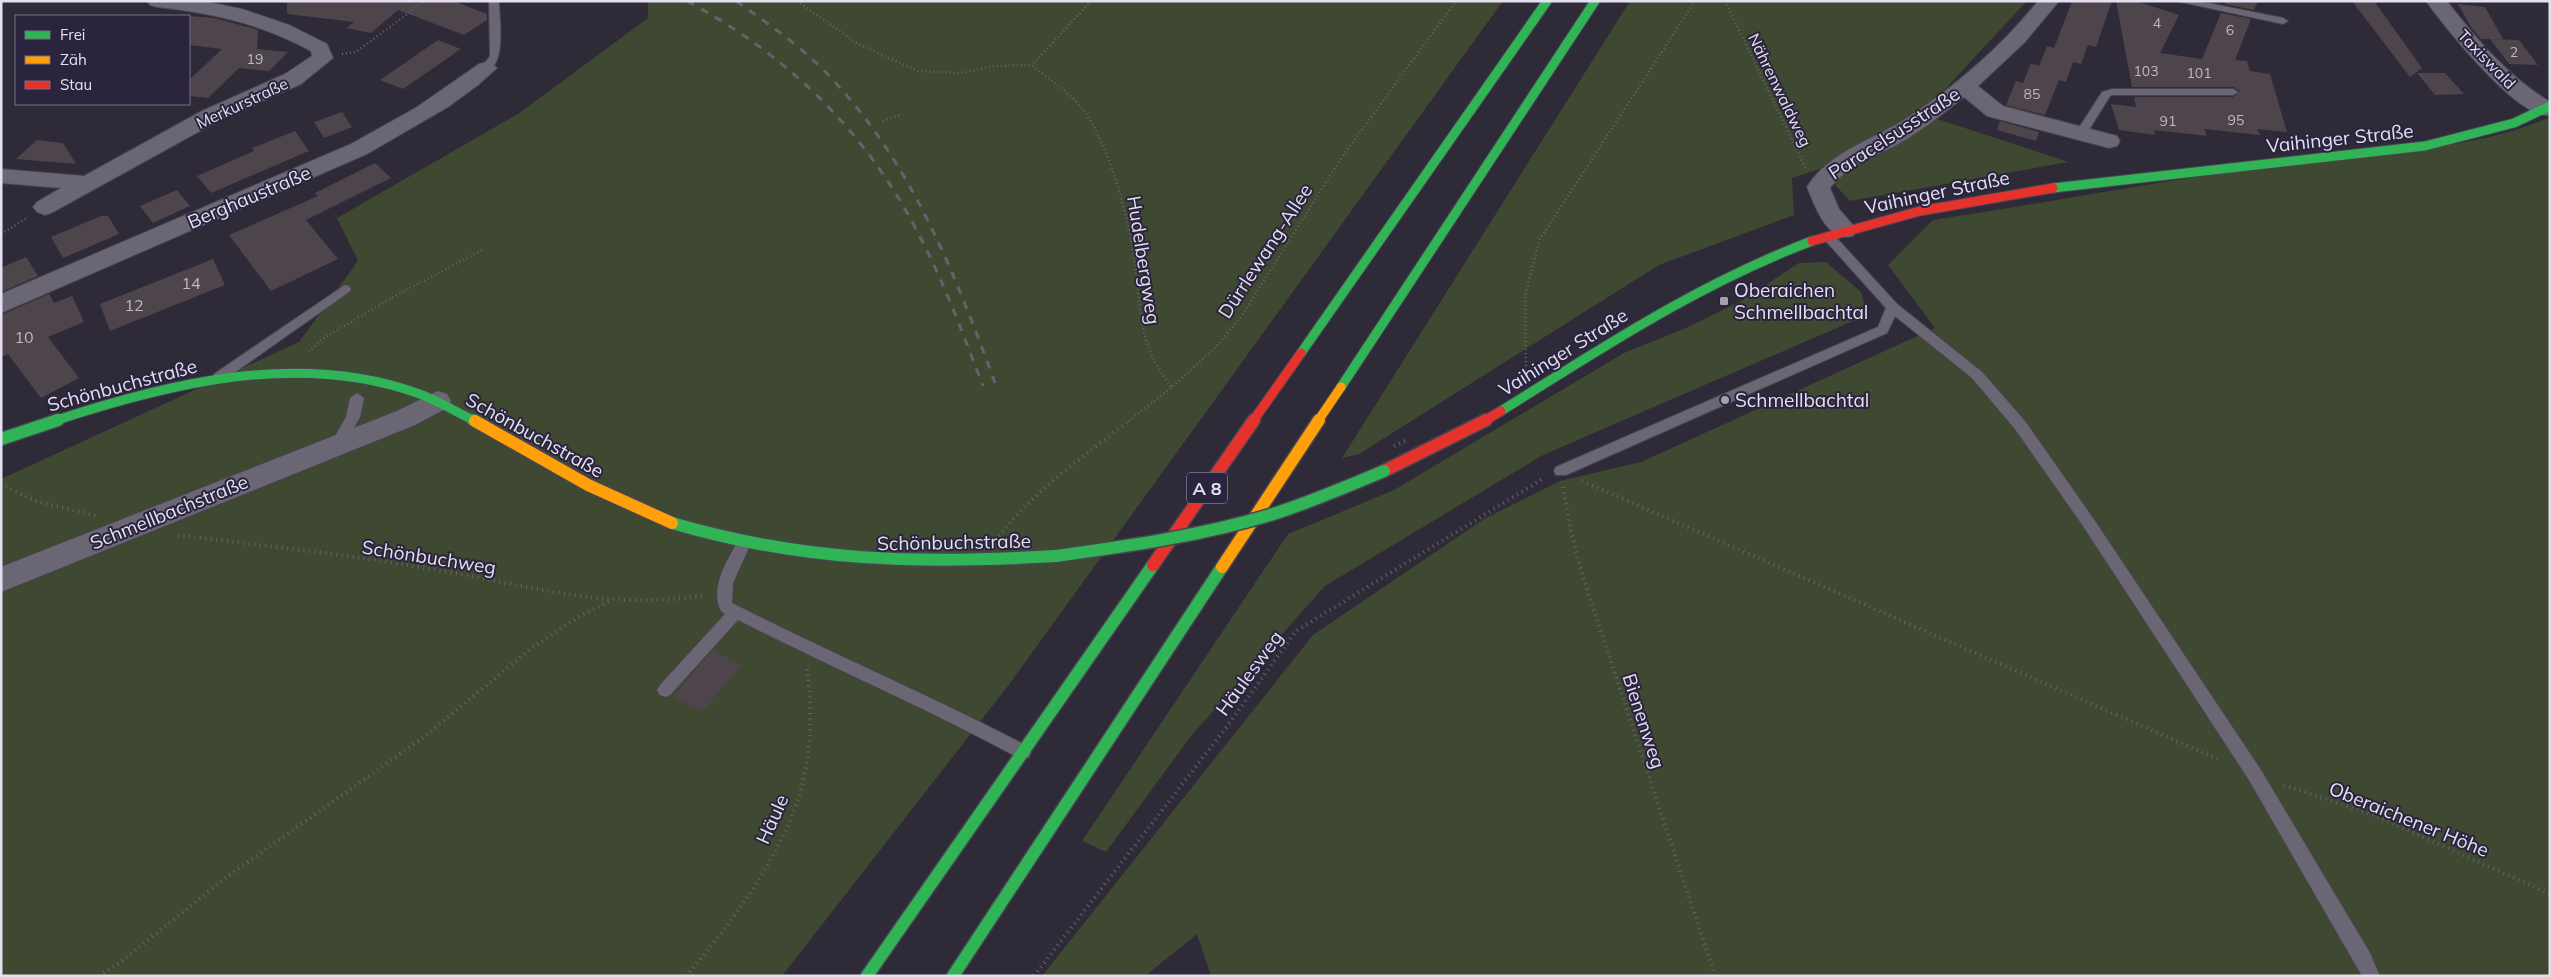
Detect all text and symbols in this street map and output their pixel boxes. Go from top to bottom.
house number: 4 [2153,14,2162,32]
legend [15,15,190,105]
house number: 6 [2226,21,2234,39]
text: Frei [60,25,85,44]
street label: Taxiswald [2454,25,2520,93]
street label: Nährenwaldweg [1744,30,1816,150]
house number: 2 [2510,43,2518,61]
text: Zäh [60,50,87,69]
house number: 19 [247,50,263,68]
house number: 103 [2133,62,2159,80]
house number: 101 [2186,64,2212,82]
street label: Merkurstraße [193,73,291,133]
text: Stau [60,75,92,94]
street label: Paracelsusstraße [1824,82,1964,184]
house number: 85 [2024,85,2040,103]
house number: 95 [2228,111,2244,129]
house number: 91 [2160,112,2176,130]
street label: Vaihinger Straße [2265,118,2415,158]
street label: Berghaustraße [184,160,314,234]
street label: Vaihinger Straße [1862,165,2012,219]
street label: Dürrlewang-Allee [1213,179,1317,323]
street label: Hudelbergweg [1122,194,1166,326]
house number: 14 [181,273,201,293]
place label: Oberaichen Schmellbachtal [1734,278,1868,324]
house number: 12 [124,295,144,315]
marker: Oberaichen Schmellbachtal [1718,295,1730,307]
street label: Vaihinger Straße [1494,303,1632,401]
house number: 10 [14,327,34,347]
street label: Schönbuchstraße [45,354,199,416]
street label: Schönbuchstraße [462,387,608,483]
place label: Schmellbachtal [1735,388,1869,412]
marker: Schmellbachtal [1719,394,1731,406]
street label: Schmellbachstraße [86,469,252,555]
road number: A 8 [1187,472,1227,503]
street label: Schönbuchstraße [877,529,1031,555]
street label: Schönbuchweg [360,535,498,579]
street label: Häulesweg [1210,626,1288,720]
street label: Bienenweg [1617,670,1671,772]
street label: Oberaichener Höhe [2326,776,2492,862]
street label: Häule [751,790,793,848]

